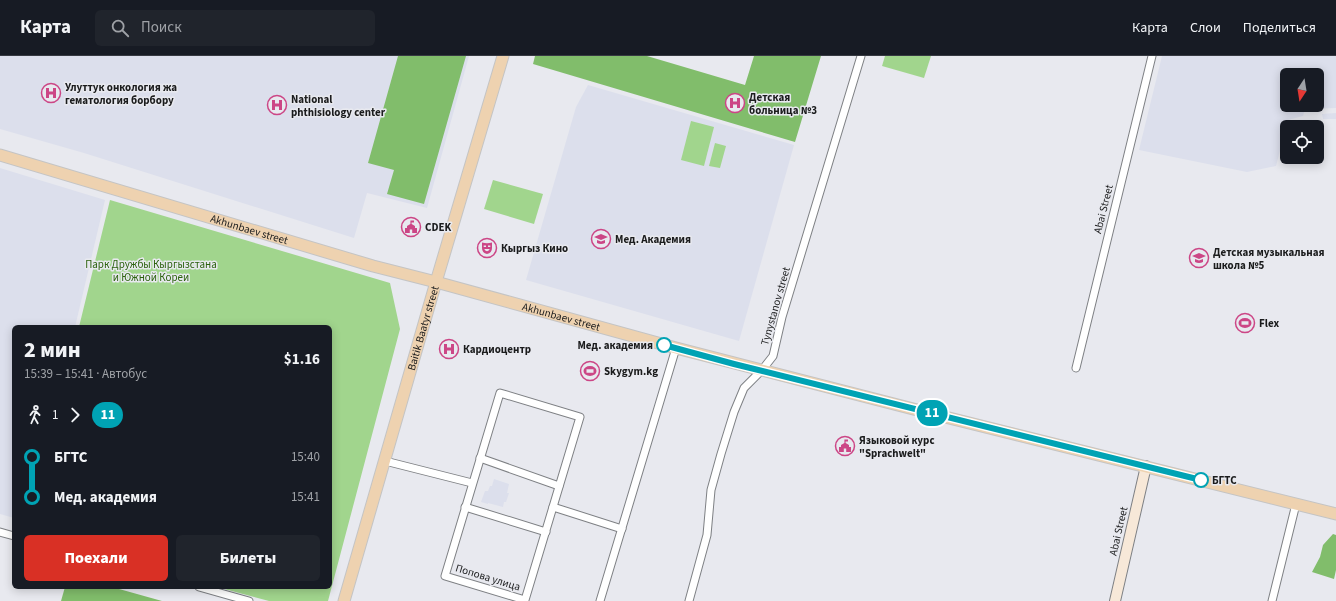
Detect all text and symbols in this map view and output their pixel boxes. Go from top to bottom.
search box [95,10,375,46]
text: Карта [20,14,71,41]
icon: search [109,17,131,39]
text: Поиск [141,17,182,38]
text: Карта [1132,18,1168,38]
text: Слои [1190,18,1221,38]
text: Поделиться [1243,18,1316,38]
north arrow [1280,68,1324,112]
map controls [1280,68,1324,164]
place label: Улуттук онкология жа гематология борбору [65,80,177,108]
hospital icon: Улуттук онкология жа гематология борбору [40,82,62,104]
place label: Детская больница №3 [749,90,817,118]
place label: National phthisiology center [291,92,386,120]
hospital icon: Детская больница №3 [724,92,746,114]
hospital icon: National phthisiology center [266,94,288,116]
button: locate [1280,120,1324,164]
street label: Abai Street [1090,183,1117,235]
street label: Akhunbaev street [209,211,290,248]
public building icon: CDEK [400,216,422,238]
place label: CDEK [425,220,451,235]
school or university icon: Мед. Академия [590,228,612,250]
place label: Мед. Академия [615,232,691,247]
theatre icon: Кыргыз Кино [476,237,498,259]
place label: Кыргыз Кино [501,241,568,256]
place label: Детская музыкальная школа №5 [1213,245,1324,273]
school or university icon: Детская музыкальная школа №5 [1188,247,1210,269]
park label: Парк Дружбы Кыргызстана и Южной Кореи [85,257,217,285]
street label: Tynystanov street [757,265,794,347]
street label: Baitik Baatyr street [404,284,443,372]
street label: Akhunbaev street [520,299,602,335]
sports icon: Flex [1234,312,1256,334]
place label: Flex [1259,316,1279,331]
text: 2 мин [24,334,81,366]
marker: Мед. академия [656,337,672,353]
hospital icon: Кардиоцентр [438,338,460,360]
place label: Мед. академия [577,338,653,353]
place label: Кардиоцентр [463,342,531,357]
text: $1.16 [284,349,320,370]
sports icon: Skygym.kg [579,360,601,382]
place label: Skygym.kg [604,364,658,379]
text: 15:39 – 15:41 · Автобус [24,365,147,383]
line badge: 11 [914,400,950,426]
text: 11 [925,403,939,423]
icon: walk [24,404,46,426]
icon: forward [64,404,86,426]
text: 11 [100,405,115,425]
text: 1 [52,406,58,424]
place label: Языковой курс "Sprachwelt" [859,433,935,461]
public building icon: Языковой курс "Sprachwelt" [834,435,856,457]
text: БГТС [54,447,87,468]
text: 15:40 [291,448,320,466]
marker: БГТС [1193,472,1209,488]
place label: БГТС [1212,473,1237,488]
text: Мед. академия [54,487,157,508]
text: 15:41 [291,488,320,506]
street label: Abai Street [1106,505,1131,557]
button: Поехали [24,535,168,581]
button: Билеты [176,535,320,581]
street label: Попова улица [453,560,522,594]

